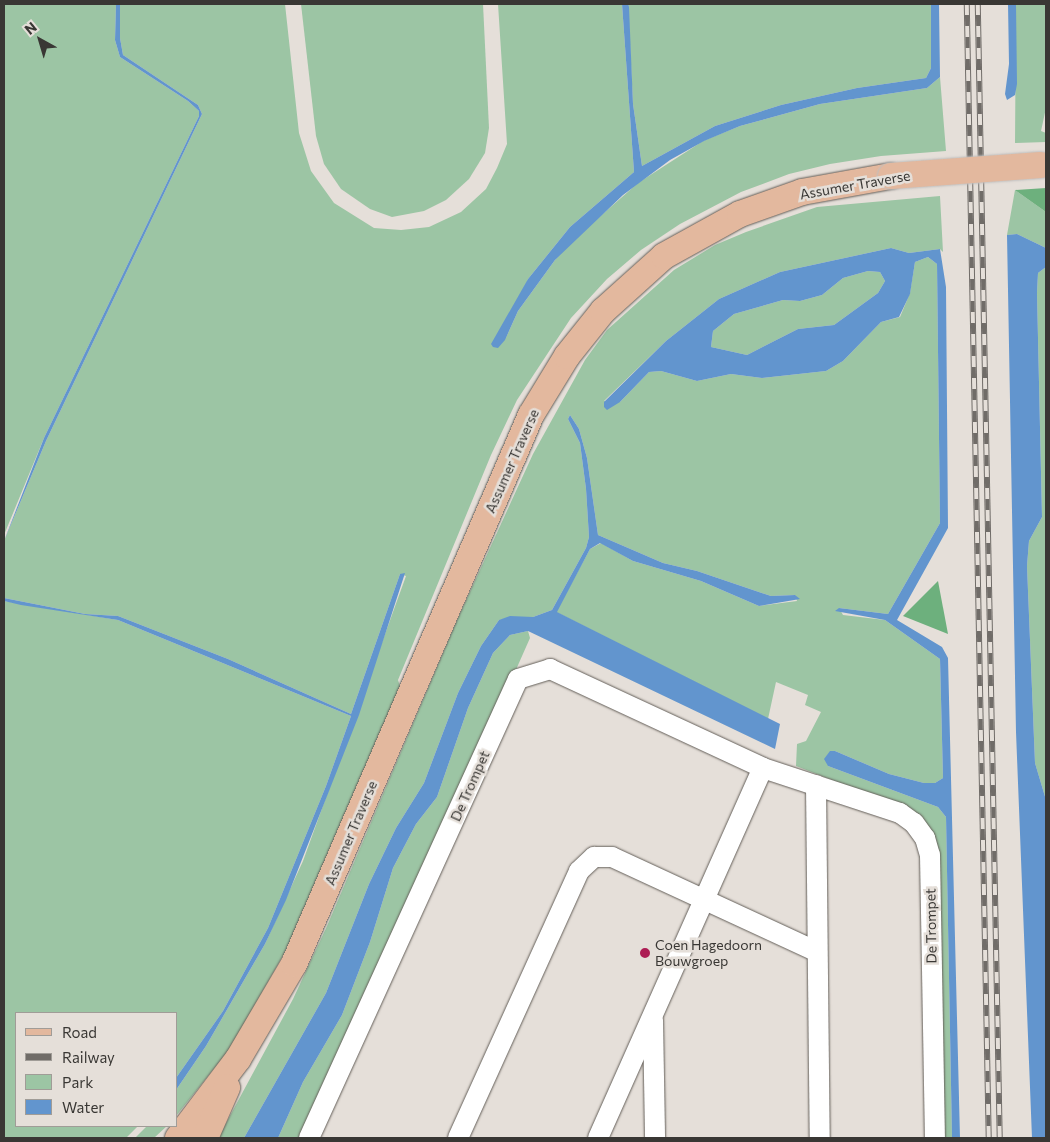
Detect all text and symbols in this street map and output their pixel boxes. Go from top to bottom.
north arrow [15,15,65,65]
text: N [21,18,40,38]
street label: Assumer Traverse [798,167,912,203]
street label: Assumer Traverse [482,406,542,516]
street label: De Trompet [447,748,493,824]
street label: Assumer Traverse [321,778,381,888]
street label: De Trompet [922,888,940,964]
place label: Coen Hagedoorn Bouwgroep [655,937,762,970]
marker: Coen Hagedoorn Bouwgroep [639,947,651,959]
legend [15,1012,178,1127]
text: Road [62,1023,97,1041]
text: Railway [62,1048,115,1066]
text: Park [62,1073,93,1091]
text: Water [62,1098,104,1116]

